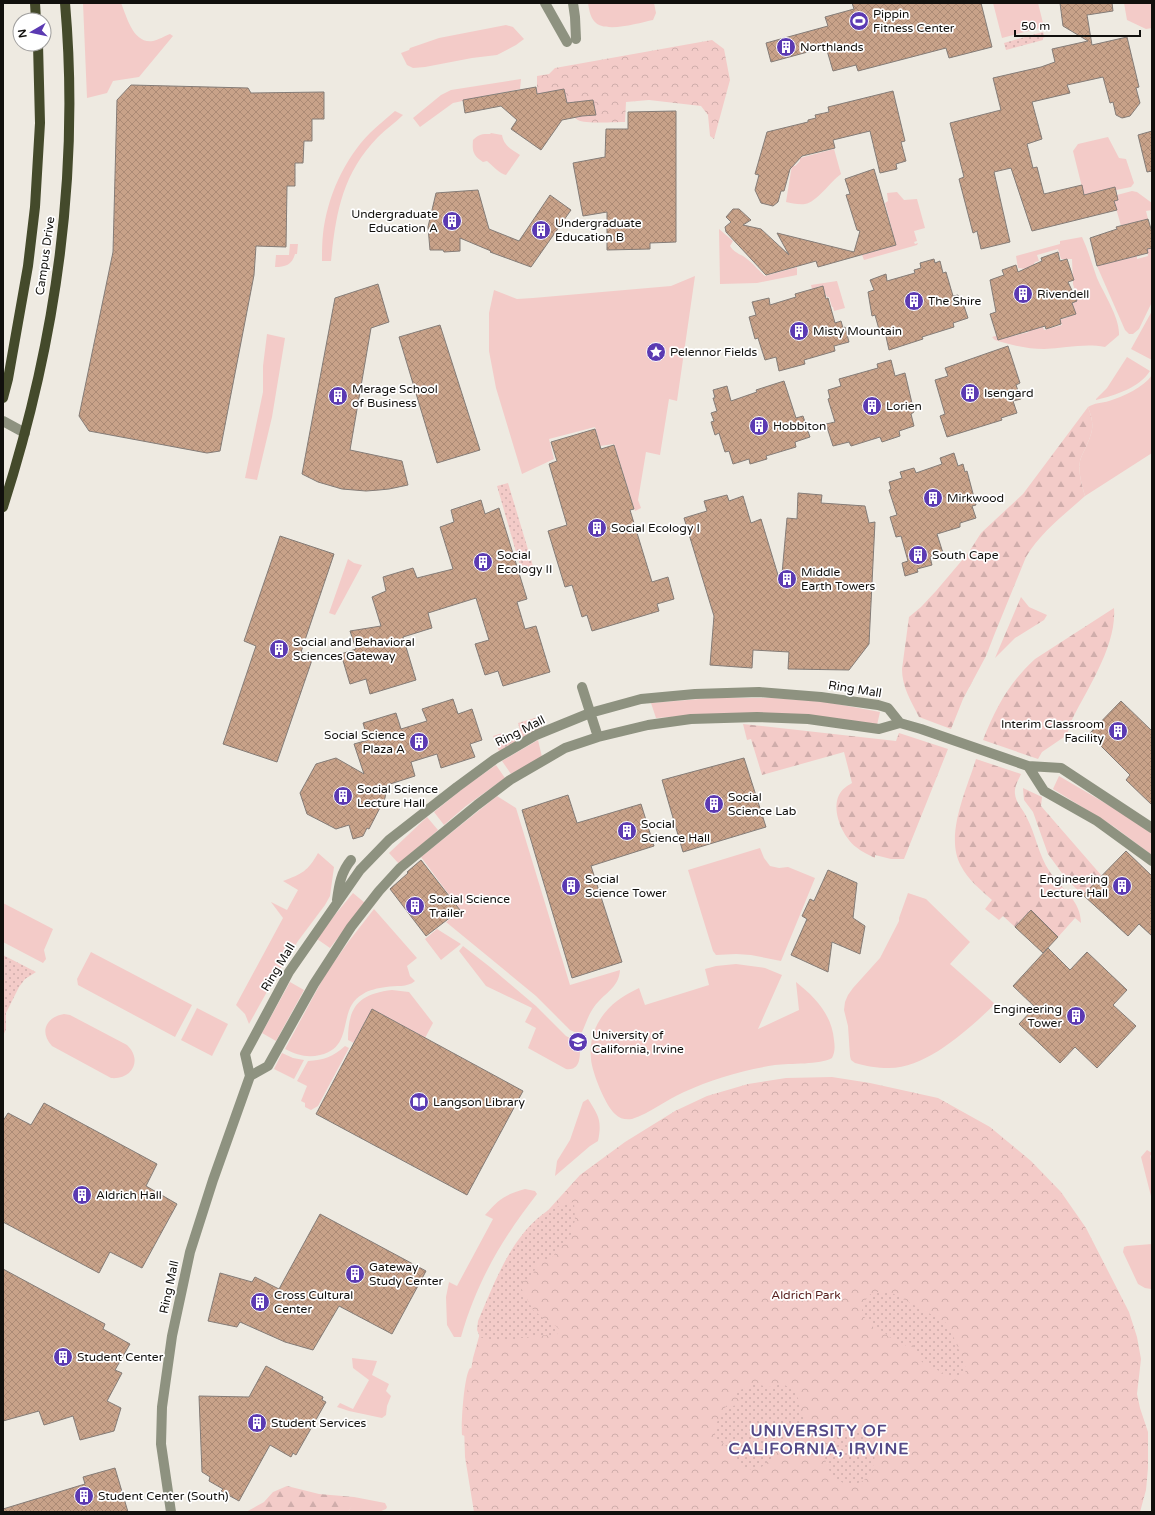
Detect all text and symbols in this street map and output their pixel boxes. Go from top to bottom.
place label: Pippin Fitness Center [873,7,955,35]
sports icon: Pippin Fitness Center [848,10,870,32]
north arrow [12,12,52,52]
scale bar [1015,12,1140,38]
text: 50 m [1021,19,1050,33]
text: N [16,28,30,39]
building icon: Northlands [775,36,797,58]
place label: Northlands [800,40,864,54]
place label: Undergraduate Education A [351,207,438,235]
building icon: Undergraduate Education A [441,210,463,232]
street label: Campus Drive [33,216,57,296]
place label: Undergraduate Education B [555,216,642,244]
building icon: Undergraduate Education B [530,219,552,241]
building icon: Rivendell [1012,283,1034,305]
place label: Rivendell [1037,287,1089,301]
building icon: The Shire [903,290,925,312]
place label: The Shire [928,294,981,308]
building icon: Misty Mountain [788,320,810,342]
place label: Misty Mountain [813,324,902,338]
place icon: Pelennor Fields [645,341,667,363]
place label: Pelennor Fields [670,345,758,359]
place label: Merage School of Business [352,382,438,410]
building icon: Isengard [959,382,981,404]
building icon: Merage School of Business [327,385,349,407]
place label: Isengard [984,386,1033,400]
building icon: Lorien [861,395,883,417]
place label: Lorien [886,399,922,413]
building icon: Hobbiton [748,415,770,437]
place label: Hobbiton [773,419,826,433]
building icon: Mirkwood [922,487,944,509]
place label: Mirkwood [947,491,1004,505]
building icon: Social Ecology I [586,517,608,539]
place label: Social Ecology I [611,521,700,535]
building icon: South Cape [907,544,929,566]
place label: Social Ecology II [497,548,552,576]
place label: South Cape [932,548,999,562]
building icon: Social Ecology II [472,551,494,573]
place label: Middle Earth Towers [801,565,875,593]
building icon: Middle Earth Towers [776,568,798,590]
place label: Social and Behavioral Sciences Gateway [293,635,415,663]
building icon: Social and Behavioral Sciences Gateway [268,638,290,660]
street label: Ring Mall [827,678,883,700]
street label: Ring Mall [493,713,547,749]
place label: Interim Classroom Facility [1001,717,1105,745]
building icon: Interim Classroom Facility [1107,720,1129,742]
place label: Social Science Plaza A [324,728,405,756]
building icon: Social Science Plaza A [408,731,430,753]
place label: Social Science Lecture Hall [357,782,438,810]
building icon: Social Science Lecture Hall [332,785,354,807]
place label: Social Science Lab [728,790,796,818]
building icon: Social Science Lab [703,793,725,815]
place label: Social Science Hall [641,817,710,845]
building icon: Social Science Hall [616,820,638,842]
place label: Social Science Tower [585,872,667,900]
place label: Engineering Lecture Hall [1039,872,1108,900]
building icon: Social Science Tower [560,875,582,897]
building icon: Engineering Lecture Hall [1111,875,1133,897]
place label: Social Science Trailer [429,892,510,920]
building icon: Social Science Trailer [404,895,426,917]
street label: Ring Mall [258,940,298,994]
place label: Engineering Tower [993,1002,1062,1030]
building icon: Engineering Tower [1065,1005,1087,1027]
place label: University of California, Irvine [592,1028,684,1056]
school or university icon: University of California, Irvine [567,1031,589,1053]
library icon: Langson Library [408,1091,430,1113]
place label: Langson Library [433,1095,525,1109]
building icon: Aldrich Hall [71,1184,93,1206]
place label: Aldrich Hall [96,1188,162,1202]
street label: Ring Mall [157,1259,181,1315]
place label: Gateway Study Center [369,1260,444,1288]
building icon: Gateway Study Center [344,1263,366,1285]
place label: Cross Cultural Center [274,1288,353,1316]
park label: Aldrich Park [771,1288,841,1302]
building icon: Cross Cultural Center [249,1291,271,1313]
building icon: Student Center [52,1346,74,1368]
place label: Student Center [77,1350,164,1364]
building icon: Student Services [246,1412,268,1434]
place label: Student Services [271,1416,367,1430]
district label: UNIVERSITY OF CALIFORNIA, IRVINE [729,1421,909,1459]
building icon: Student Center (South) [73,1485,95,1507]
place label: Student Center (South) [98,1489,229,1503]

